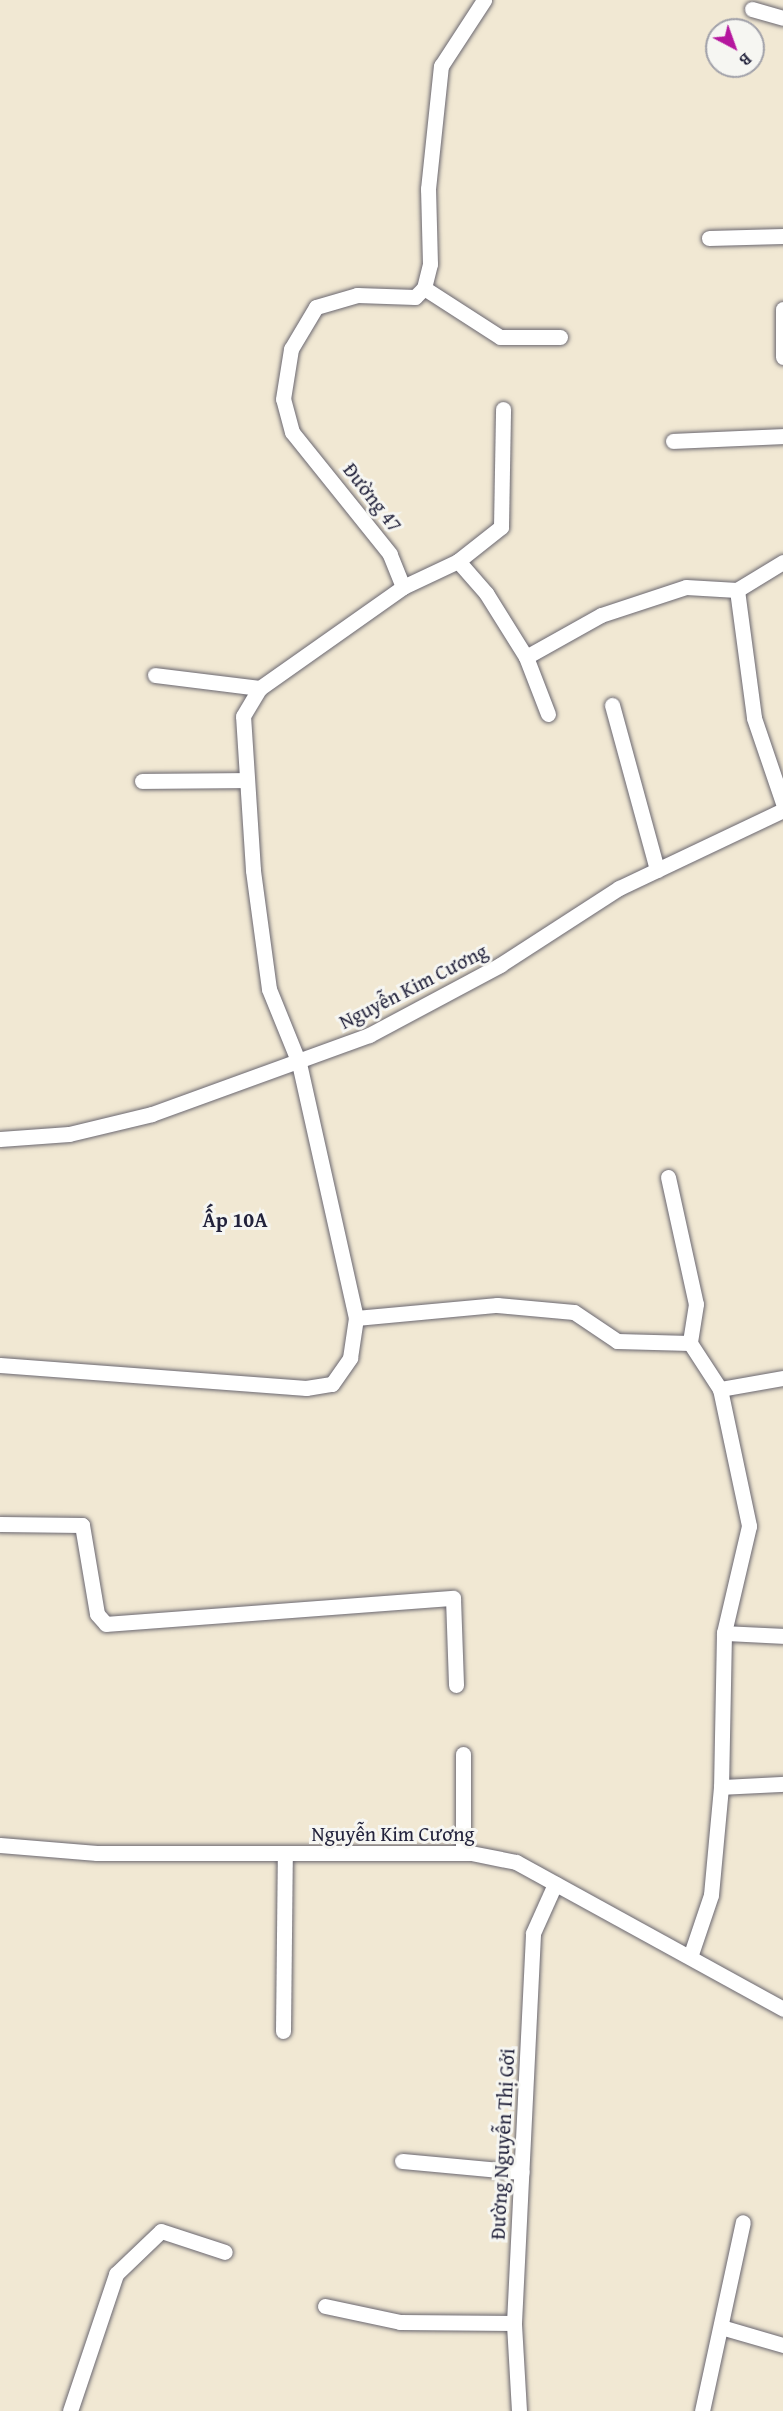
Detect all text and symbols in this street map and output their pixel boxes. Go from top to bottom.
north arrow [705,18,765,78]
text: B [734,48,757,72]
street label: Đường 47 [339,458,407,536]
street label: Nguyễn Kim Cương [335,938,491,1034]
district label: Ấp 10A [202,1207,268,1233]
street label: Nguyễn Kim Cương [312,1821,474,1845]
street label: Đường Nguyễn Thị Gởi [485,2048,519,2240]

